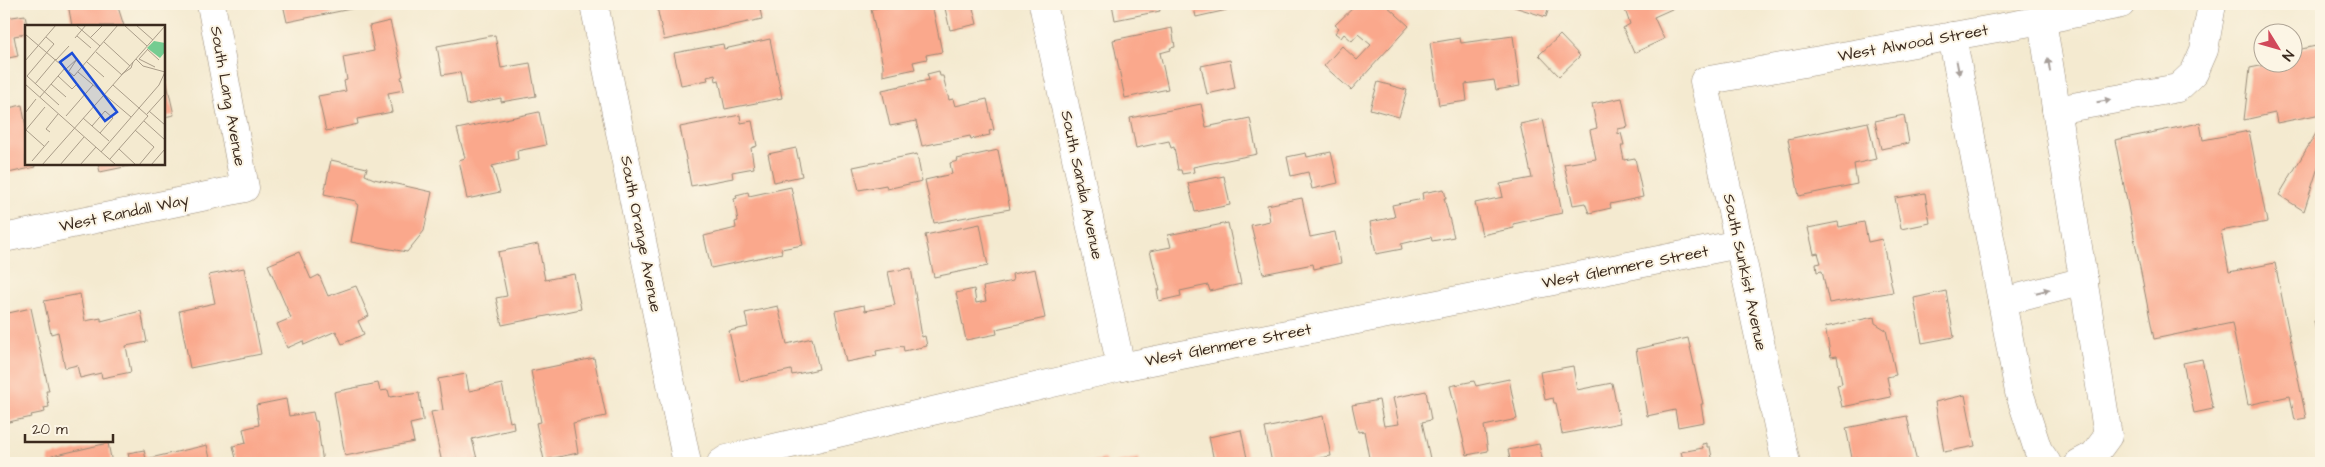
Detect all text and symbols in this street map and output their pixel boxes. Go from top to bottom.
street label: West Alwood Street [1836,19,1990,67]
north arrow [2252,22,2302,72]
street label: South Lang Avenue [204,24,251,168]
inset map [25,25,165,165]
text: N [2277,46,2298,65]
one-way arrow [2045,57,2053,73]
one-way arrow [1955,61,1963,77]
one-way arrow [2097,97,2113,105]
street label: South Sandia Avenue [1055,108,1109,262]
street label: South Orange Avenue [614,154,667,315]
street label: West Randall Way [57,188,191,238]
street label: South Sunkist Avenue [1718,192,1772,353]
street label: West Glenmere Street [1540,240,1711,294]
one-way arrow [2035,287,2050,295]
street label: West Glenmere Street [1143,318,1314,372]
scale bar [25,412,112,444]
text: 20 m [32,419,68,440]

